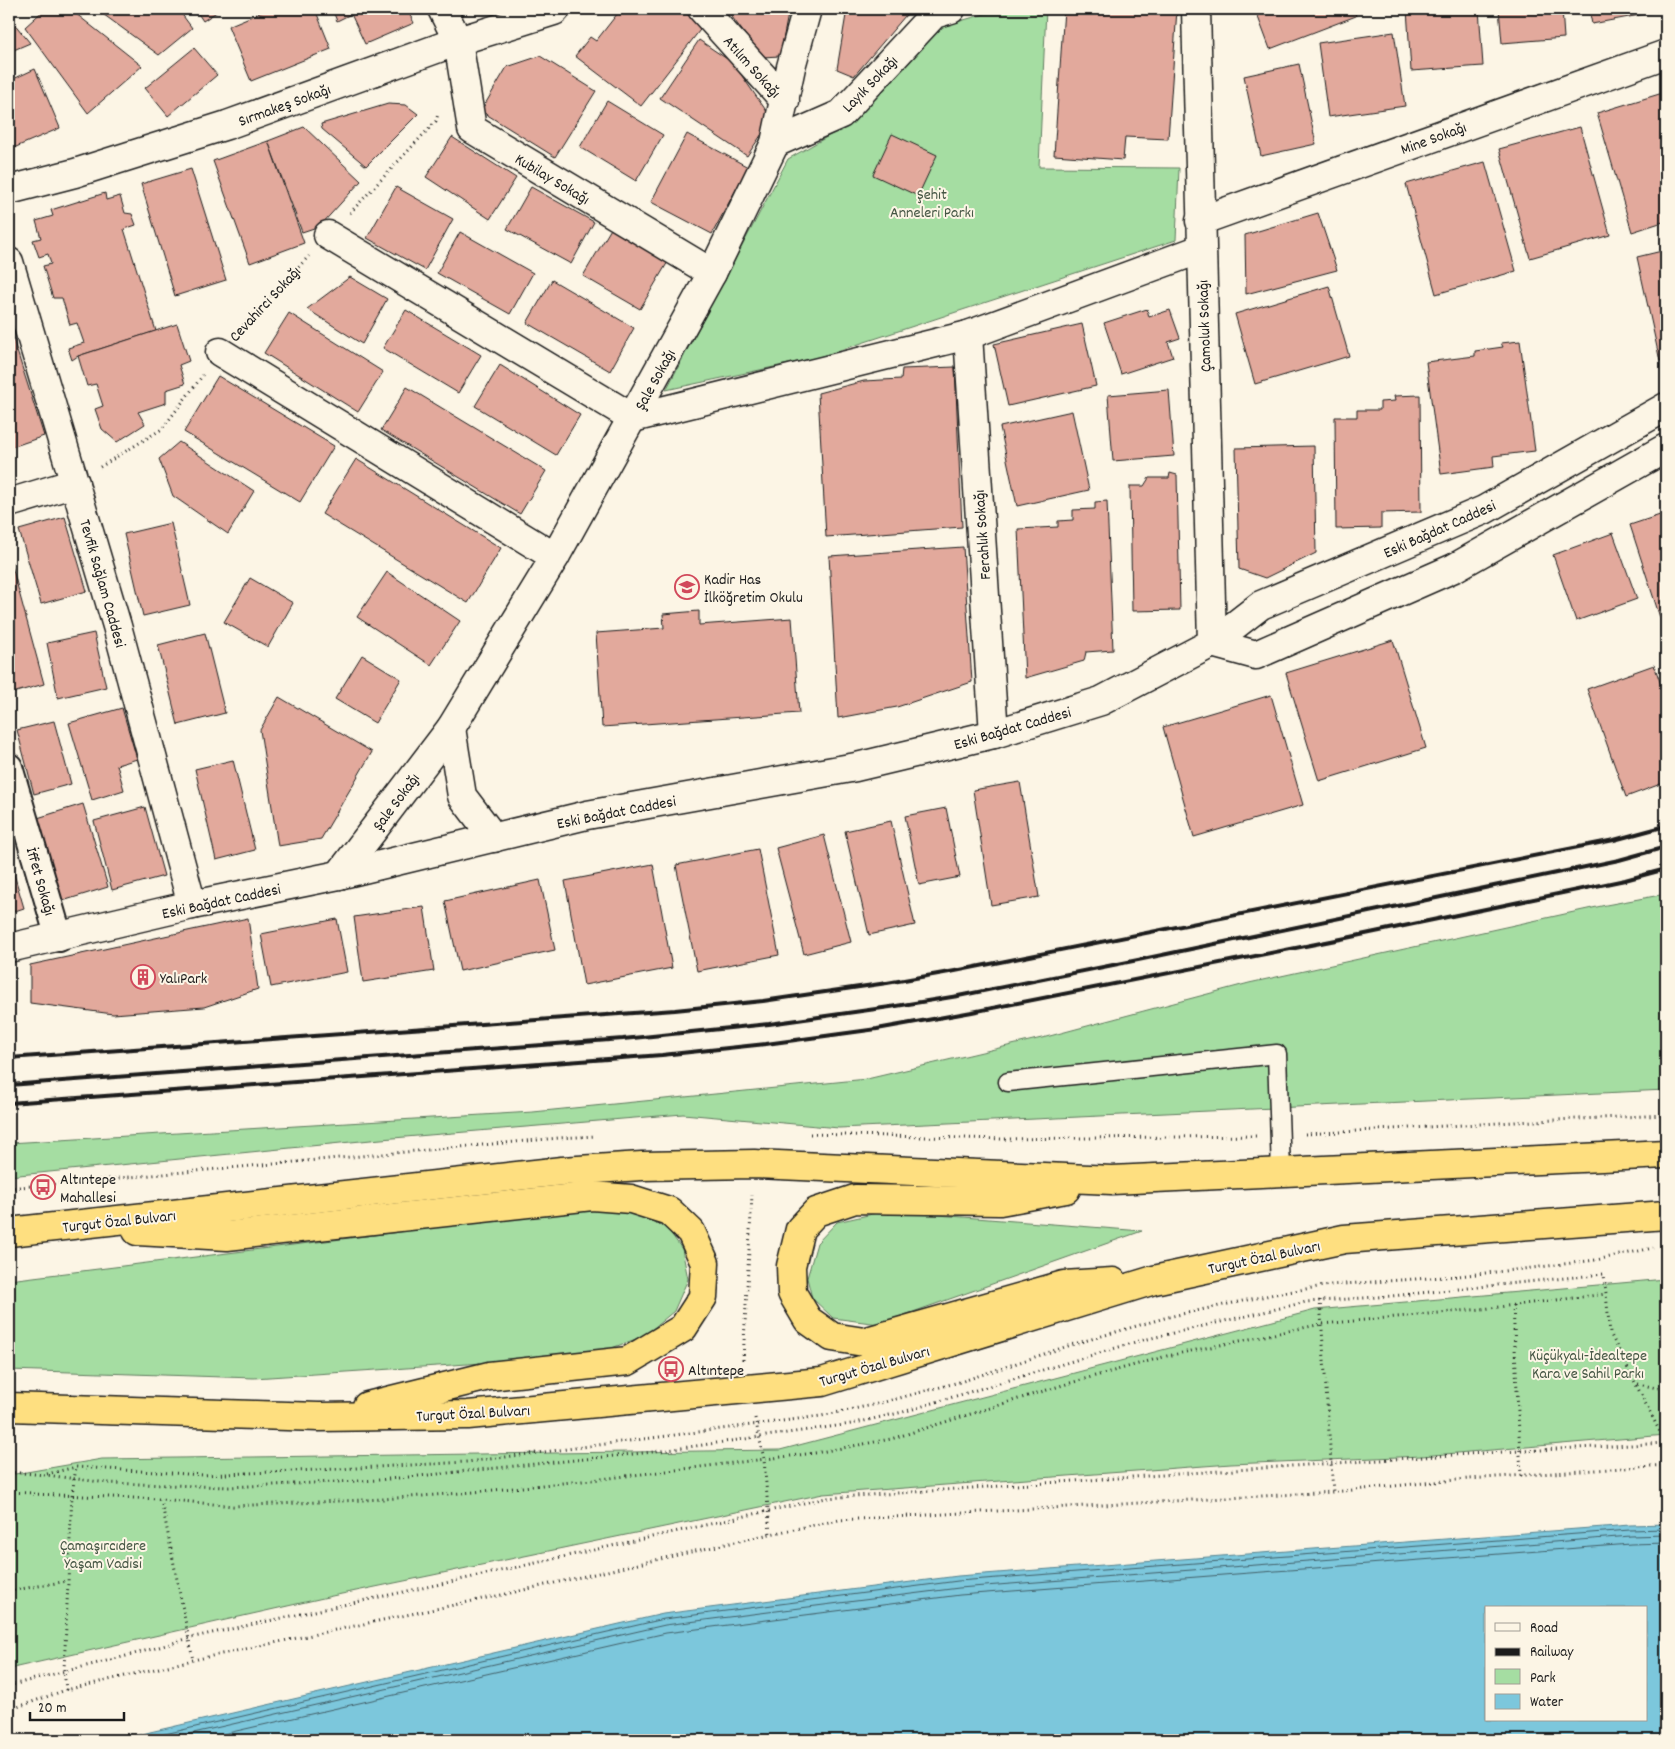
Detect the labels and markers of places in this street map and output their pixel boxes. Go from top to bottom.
place label: Kadir Has İlköğretim Okulu [704,569,803,610]
school or university icon: Kadir Has İlköğretim Okulu [674,574,700,600]
building icon: YalıPark [130,964,156,990]
place label: YalıPark [160,968,207,991]
place label: Altıntepe Mahallesi [60,1169,116,1210]
bus stop icon: Altıntepe Mahallesi [30,1174,56,1200]
bus stop icon: Altıntepe [658,1356,684,1382]
place label: Altıntepe [688,1360,744,1383]

